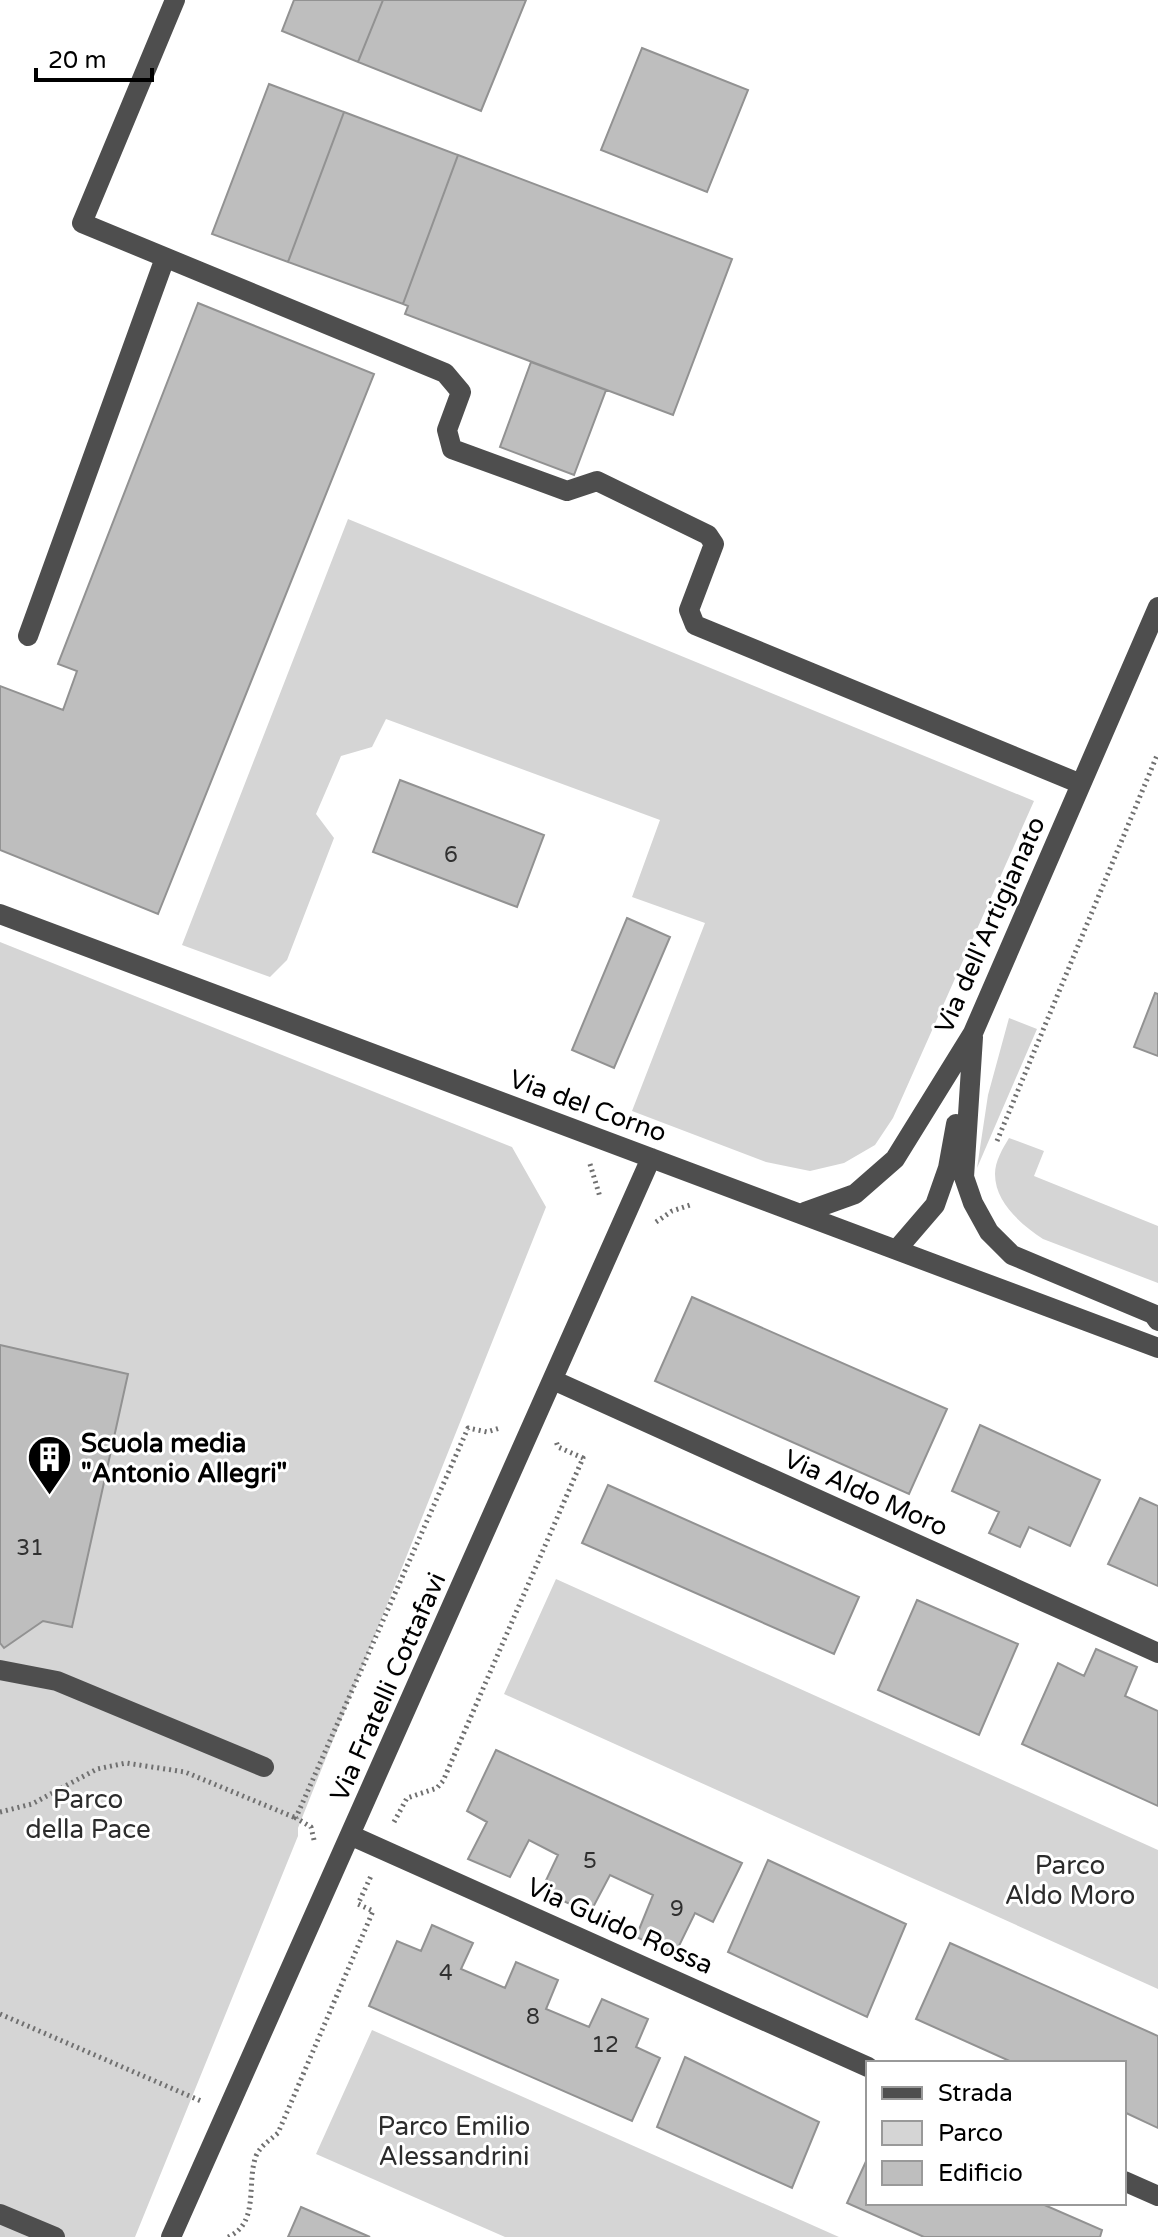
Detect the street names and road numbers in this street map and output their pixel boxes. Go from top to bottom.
street label: Via dell'Artigianato [928,812,1052,1038]
street label: Via del Corno [505,1063,671,1149]
street label: Via Aldo Moro [779,1443,953,1543]
street label: Via Fratelli Cottafavi [324,1568,452,1806]
street label: Via Guido Rossa [522,1871,718,1981]

